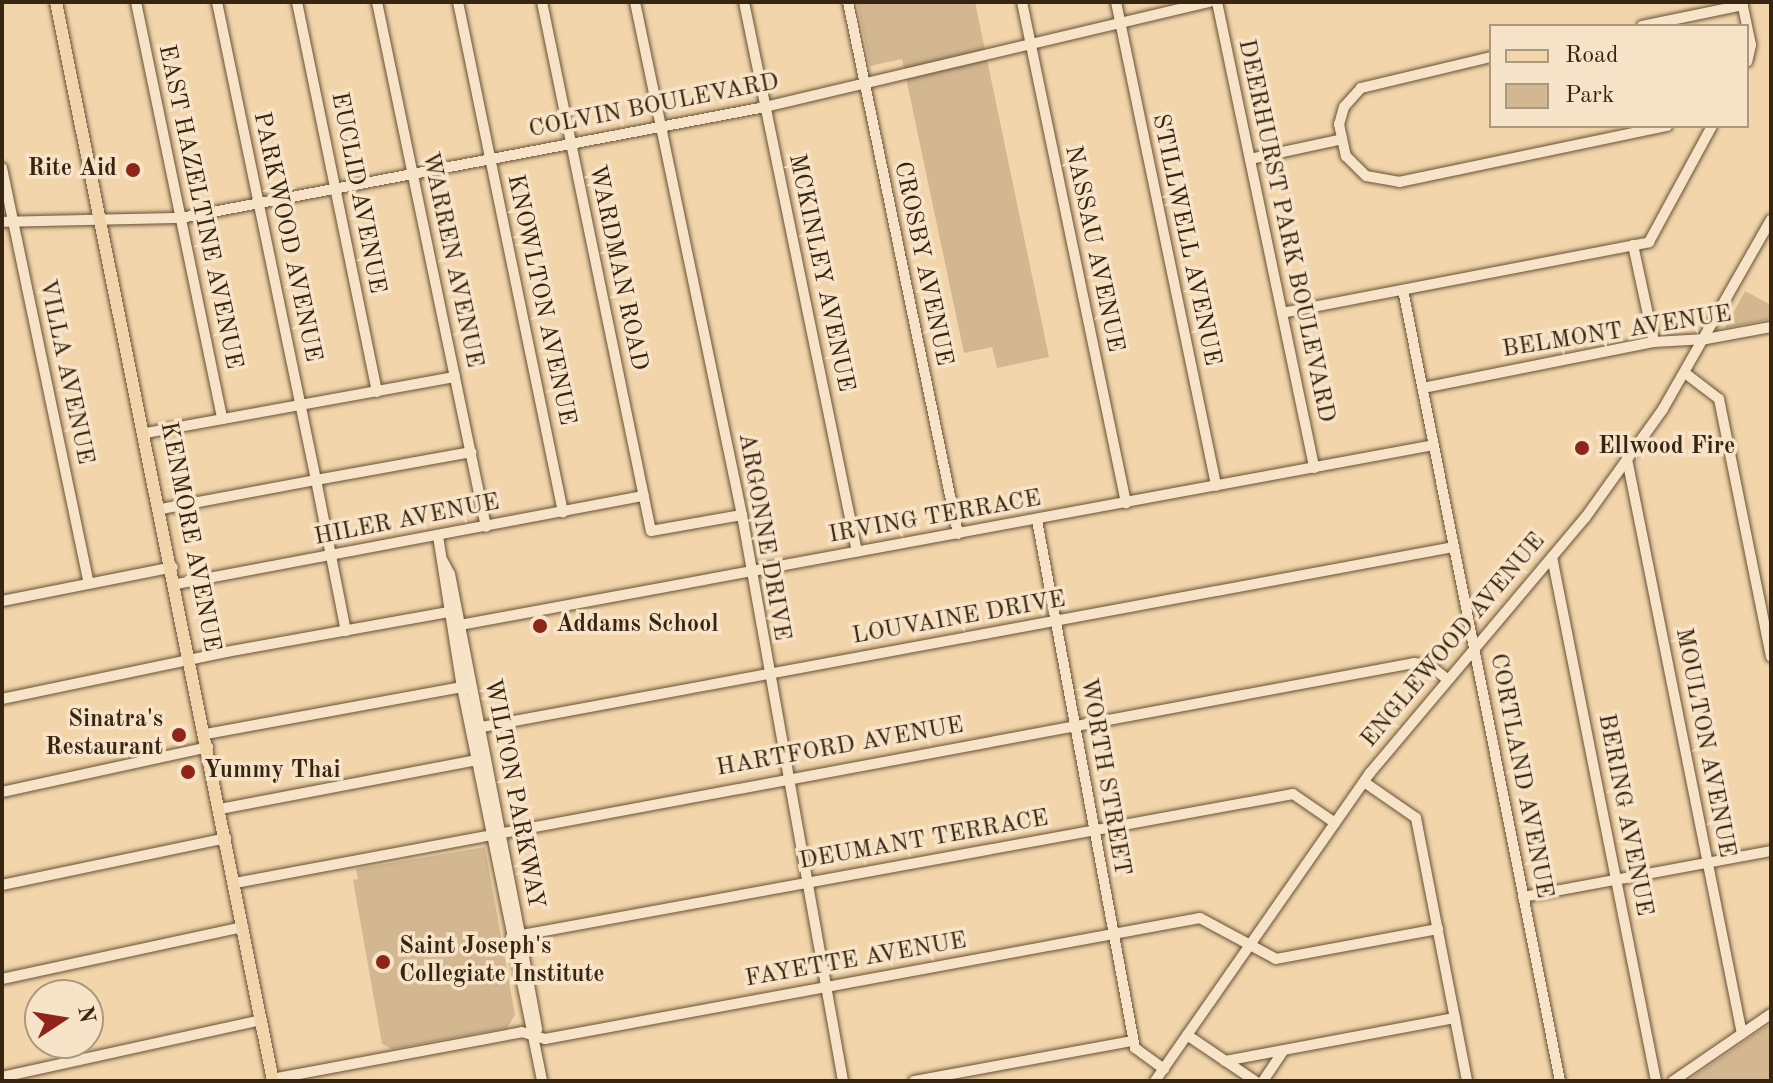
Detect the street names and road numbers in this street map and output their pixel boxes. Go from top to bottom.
street label: DEERHURST PARK BOULEVARD [1230,37,1340,425]
street label: EAST HAZELTINE AVENUE [151,42,247,372]
street label: COLVIN BOULEVARD [527,69,781,145]
street label: EUCLID AVENUE [323,90,391,296]
street label: PARKWOOD AVENUE [245,109,327,365]
street label: STILLWELL AVENUE [1144,112,1226,368]
street label: NASSAU AVENUE [1057,143,1129,355]
street label: WARREN AVENUE [414,149,488,371]
street label: MCKINLEY AVENUE [781,151,859,395]
street label: CROSBY AVENUE [886,159,958,369]
street label: WARDMAN ROAD [581,162,653,374]
street label: KNOWLTON AVENUE [499,172,581,428]
street label: VILLA AVENUE [31,277,99,467]
street label: BELMONT AVENUE [1500,301,1734,365]
street label: KENMORE AVENUE [153,419,225,655]
street label: ARGONNE DRIVE [731,431,795,643]
street label: IRVING TERRACE [827,485,1043,551]
street label: HILER AVENUE [312,489,502,553]
street label: ENGLEWOOD AVENUE [1356,528,1552,754]
street label: LOUVAINE DRIVE [850,586,1068,652]
street label: MOULTON AVENUE [1668,626,1740,860]
street label: CORTLAND AVENUE [1482,651,1558,901]
street label: WORTH STREET [1072,676,1136,878]
street label: WILTON PARKWAY [477,677,549,911]
street label: BERING AVENUE [1590,711,1658,919]
street label: HARTFORD AVENUE [714,712,966,784]
street label: DEUMANT TERRACE [797,805,1051,877]
street label: FAYETTE AVENUE [743,927,969,995]

